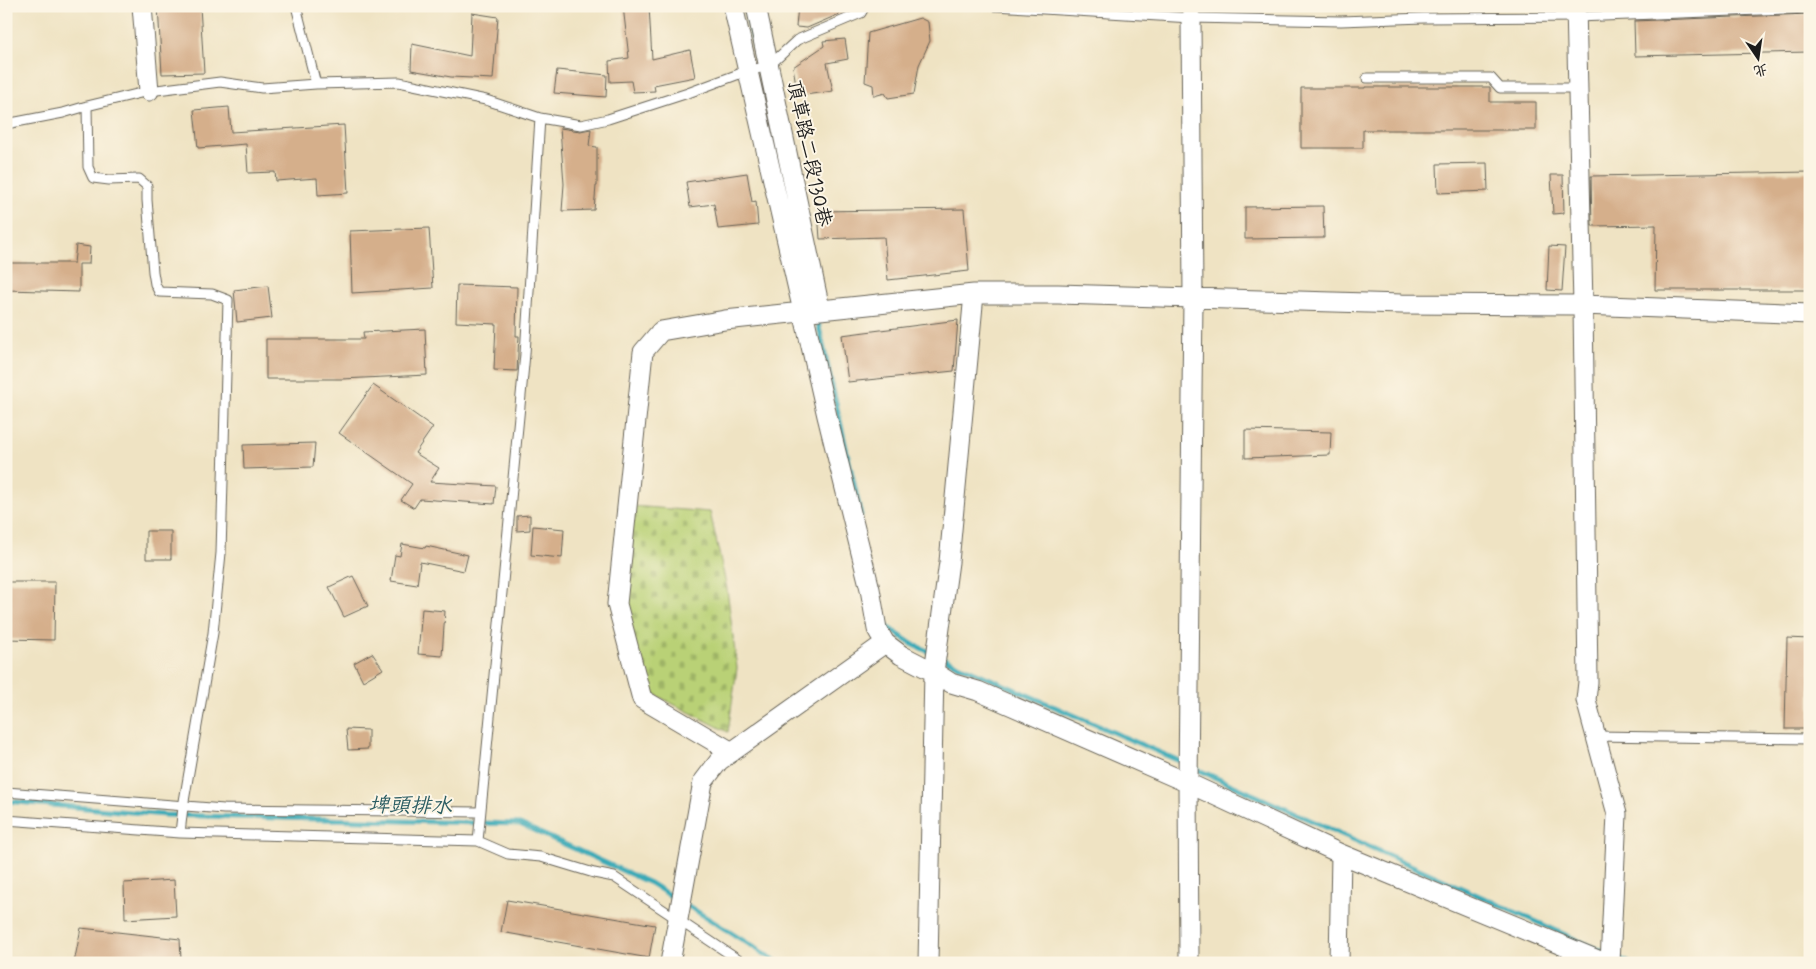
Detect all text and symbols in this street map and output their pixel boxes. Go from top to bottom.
north arrow [1734,32,1784,82]
text: 北 [1752,59,1770,80]
street label: 頂草路二段130巷 [780,77,837,230]
water label: 埤頭排水 [368,791,453,821]

